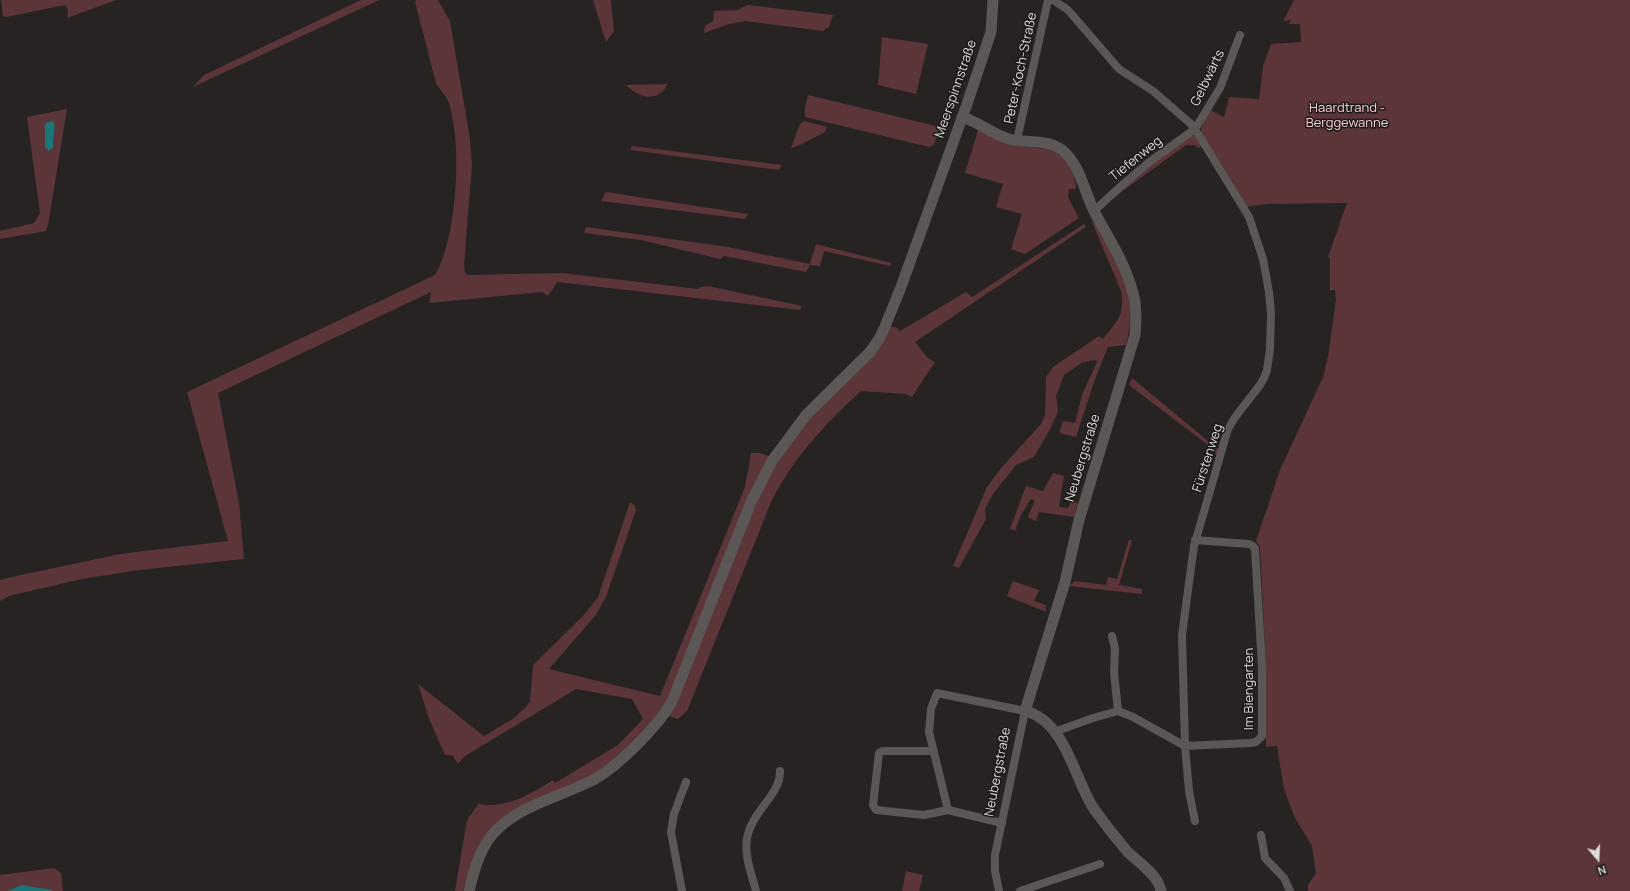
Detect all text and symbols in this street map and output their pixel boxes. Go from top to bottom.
street label: Peter-Koch-Straße [1002,11,1040,125]
street label: Meerspinnstraße [932,38,980,140]
street label: Gelbwärts [1188,47,1228,109]
park label: Haardtrand - Berggewanne [1306,100,1388,131]
street label: Tiefenweg [1107,133,1165,185]
street label: Neubergstraße [1062,412,1104,504]
street label: Fürstenweg [1190,422,1226,494]
street label: Im Biengarten [1241,648,1257,730]
street label: Neubergstraße [982,726,1014,818]
north arrow [1578,839,1618,879]
text: N [1596,862,1608,879]

